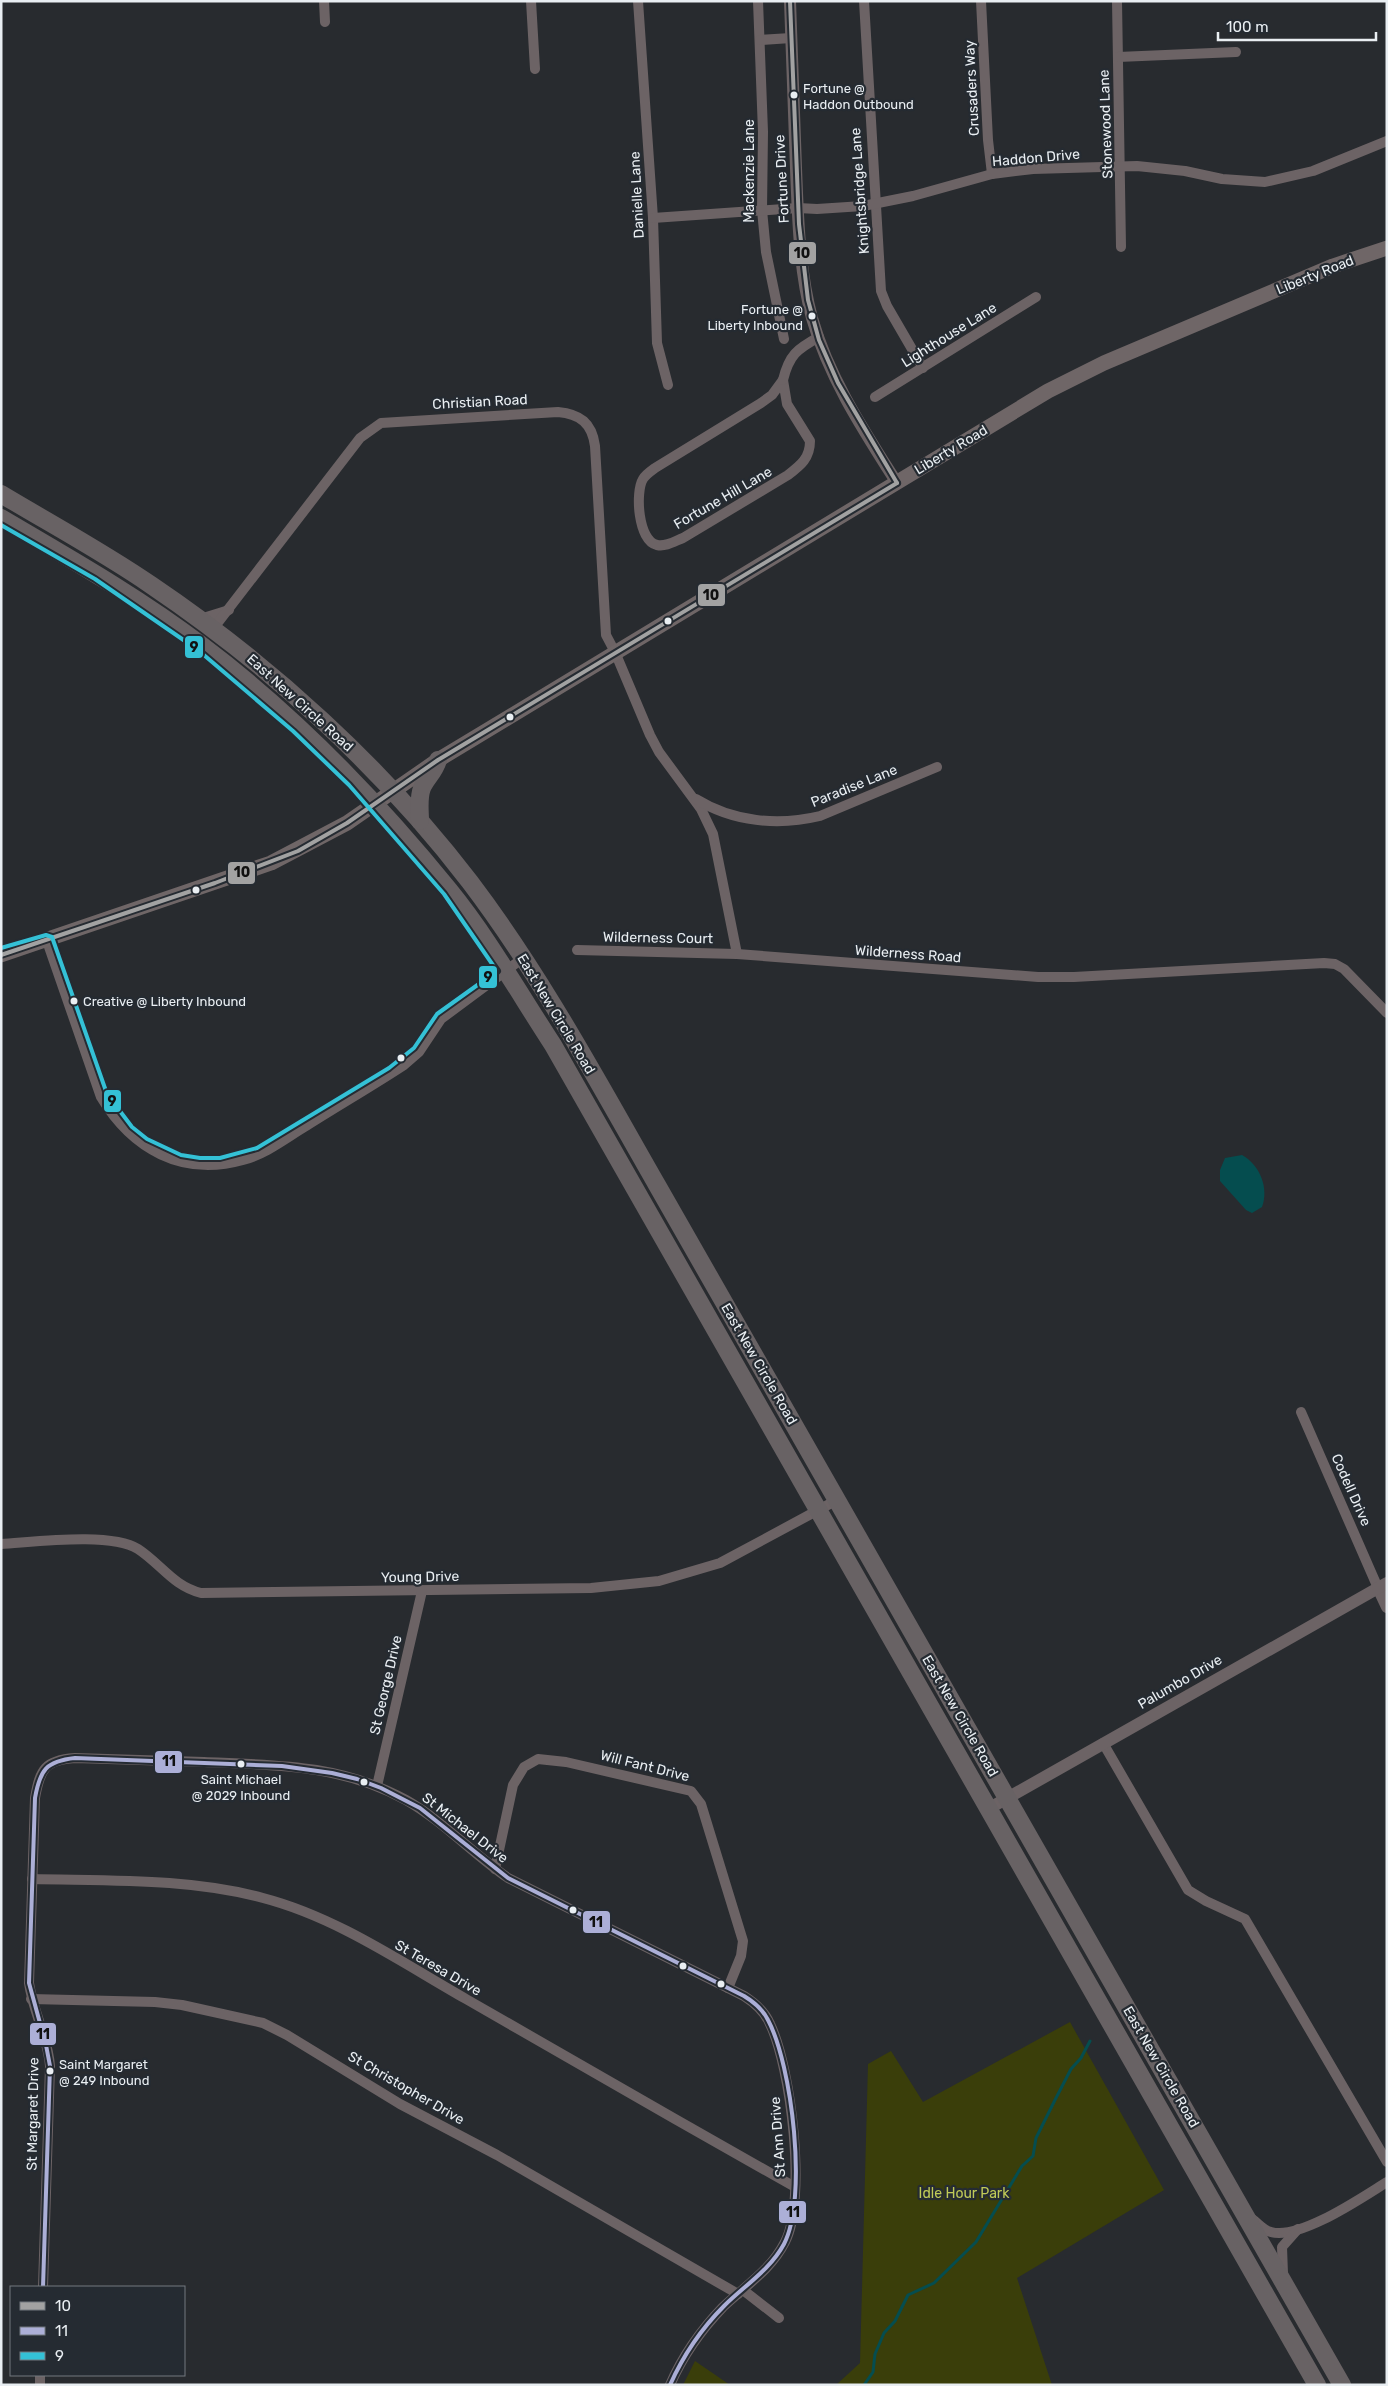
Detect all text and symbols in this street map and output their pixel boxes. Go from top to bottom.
scale bar [1218,10,1376,42]
text: 100 m [1226,18,1268,36]
street label: Crusaders Way [961,39,983,136]
street label: Stonewood Lane [1096,69,1116,179]
place label: Fortune @ Haddon Outbound [803,81,914,112]
marker: Fortune @ Haddon Outbound [789,90,799,100]
street label: Mackenzie Lane [741,119,758,223]
street label: Knightsbridge Lane [847,127,873,255]
street label: Fortune Drive [771,134,793,224]
street label: Haddon Drive [991,146,1081,170]
street label: Danielle Lane [626,151,648,239]
line badge: 10 [788,241,817,265]
text: 10 [794,245,810,262]
street label: Liberty Road [1274,252,1356,298]
street label: Lighthouse Lane [898,299,1000,371]
place label: Fortune @ Liberty Inbound [707,302,803,333]
marker: Fortune @ Liberty Inbound [807,311,817,321]
street label: Christian Road [432,391,528,413]
street label: Liberty Road [911,422,991,478]
street label: Fortune Hill Lane [671,463,775,533]
line badge: 10 [697,583,726,607]
text: 10 [703,587,719,604]
unlabelled marker [663,616,673,626]
line badge: 9 [184,635,204,659]
text: 9 [190,639,199,656]
street label: East New Circle Road [243,651,357,755]
unlabelled marker [505,712,515,722]
street label: Paradise Lane [808,761,900,811]
line badge: 10 [227,861,256,885]
text: 10 [234,864,250,881]
unlabelled marker [191,885,201,895]
street label: Wilderness Court [603,929,714,947]
street label: Wilderness Road [854,942,962,966]
street label: East New Circle Road [513,951,599,1077]
line badge: 9 [478,965,498,989]
text: 9 [484,969,493,986]
place label: Creative @ Liberty Inbound [83,994,246,1009]
marker: Creative @ Liberty Inbound [69,996,79,1006]
unlabelled marker [396,1053,406,1063]
line badge: 9 [103,1089,122,1113]
text: 9 [108,1093,117,1110]
street label: East New Circle Road [717,1300,801,1428]
street label: Codell Drive [1327,1451,1375,1529]
street label: Young Drive [381,1568,459,1586]
street label: St George Drive [366,1633,406,1736]
street label: Palumbo Drive [1135,1651,1225,1713]
street label: East New Circle Road [918,1652,1002,1780]
street label: Will Fant Drive [599,1747,692,1785]
line badge: 11 [154,1750,183,1774]
text: 11 [162,1753,176,1770]
marker: Saint Michael @ 2029 Inbound [236,1759,246,1769]
place label: Saint Michael @ 2029 Inbound [192,1772,290,1803]
unlabelled marker [359,1777,369,1787]
street label: St Michael Drive [419,1789,512,1867]
unlabelled marker [568,1905,578,1915]
line badge: 11 [582,1910,611,1934]
text: 11 [589,1914,603,1931]
street label: St Teresa Drive [392,1936,484,2000]
unlabelled marker [678,1961,688,1971]
unlabelled marker [716,1979,726,1989]
street label: East New Circle Road [1119,2003,1203,2131]
line badge: 11 [29,2022,57,2046]
text: 11 [36,2026,50,2043]
street label: St Christopher Drive [345,2048,467,2128]
street label: St Margaret Drive [24,2057,42,2171]
place label: Saint Margaret @ 249 Inbound [59,2057,149,2088]
marker: Saint Margaret @ 249 Inbound [45,2066,55,2076]
street label: St Ann Drive [767,2096,789,2178]
park label: Idle Hour Park [919,2185,1010,2202]
line badge: 11 [778,2200,807,2224]
text: 11 [786,2204,800,2221]
legend [10,2286,185,2376]
text: 10 [55,2297,71,2315]
text: 11 [55,2322,68,2340]
text: 9 [55,2347,64,2365]

